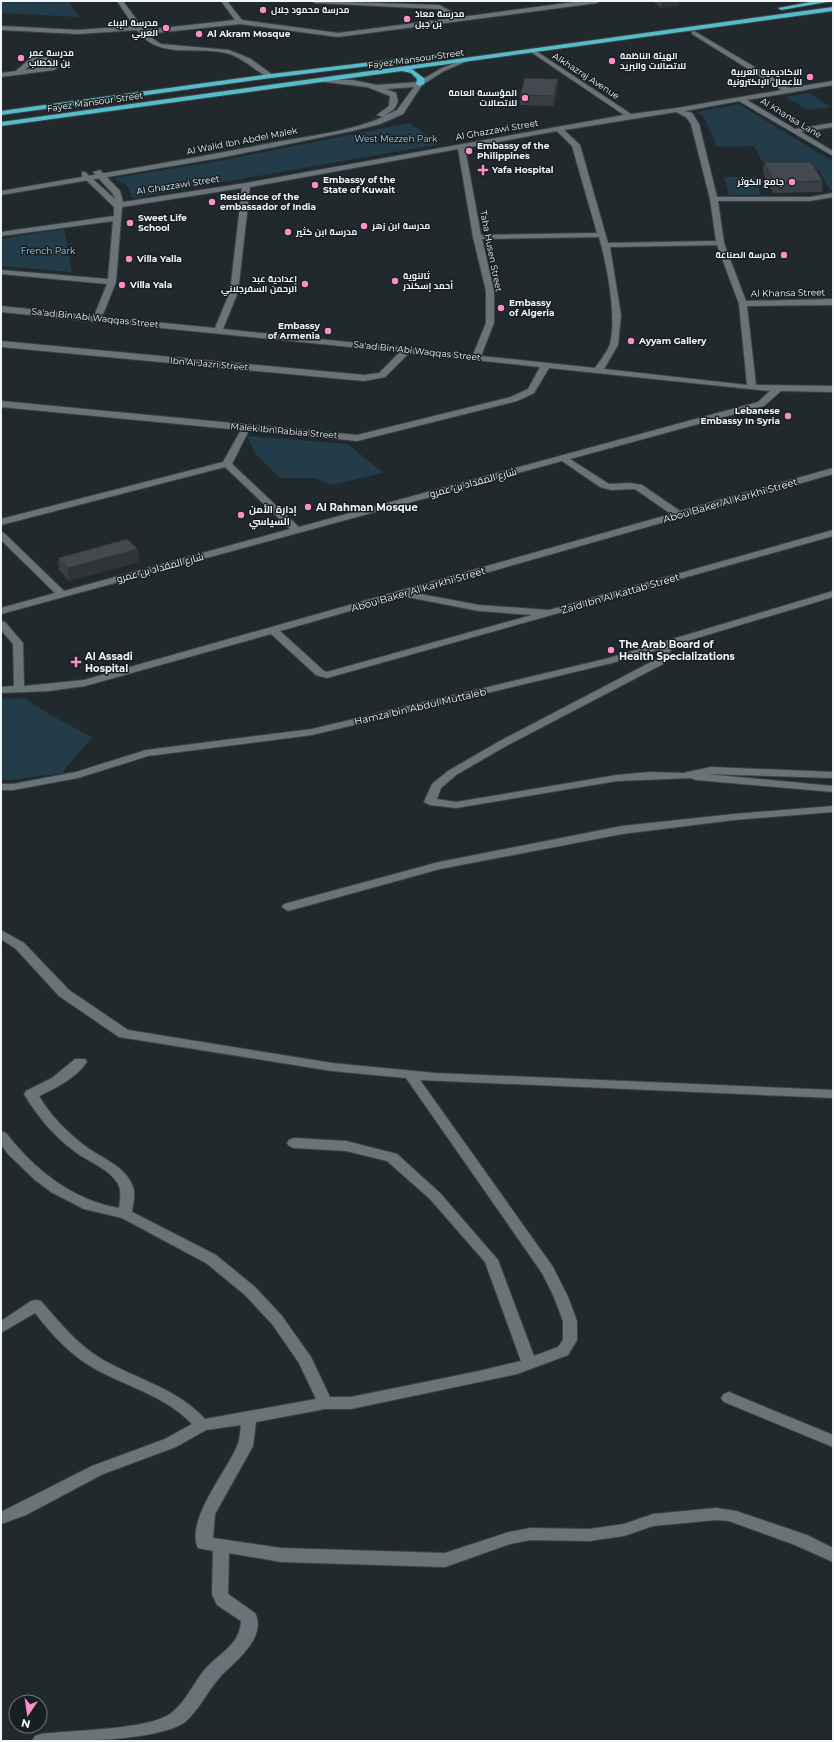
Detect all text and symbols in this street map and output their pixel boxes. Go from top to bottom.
place label: مدرسة محمود جلال [271,4,350,16]
marker: مدرسة محمود جلال [258,5,268,15]
place label: مدرسة معاذ بن جبل [415,8,465,30]
marker: مدرسة معاذ بن جبل [402,14,412,24]
place label: مدرسة الإباء العربي [108,17,158,41]
marker: مدرسة الإباء العربي [161,23,171,33]
place label: Al Akram Mosque [206,28,291,39]
marker: Al Akram Mosque [194,29,204,39]
street label: Fayez Mansour Street [367,46,465,71]
place label: مدرسة عمر بن الخطاب [28,47,74,69]
street label: Alkhazraj Avenue [551,50,622,102]
place label: الهيئة الناظمة للاتصالات والبريد [620,50,686,72]
marker: مدرسة عمر بن الخطاب [16,53,26,63]
marker: الهيئة الناظمة للاتصالات والبريد [607,56,617,66]
place label: الاكاديمية العربية للأعمال الإلكترونية [727,66,802,88]
marker: الاكاديمية العربية للأعمال الإلكترونية [805,72,815,82]
place label: المؤسسة العامة للاتصالات [448,87,517,108]
street label: Fayez Mansour Street [46,89,144,114]
marker: المؤسسة العامة للاتصالات [520,93,530,103]
street label: Al Khansa Lane [759,95,824,140]
street label: Al Ghazzawi Street [455,117,540,142]
street label: Al Walid Ibn Abdel Malek [186,124,299,157]
park label: West Mezzeh Park [355,133,438,144]
place label: Embassy of the Philippines [477,140,550,161]
marker: Embassy of the Philippines [464,146,474,156]
marker: Yafa Hospital [477,164,489,176]
place label: Yafa Hospital [491,164,554,175]
street label: Al Ghazzawi Street [136,172,221,197]
place label: Embassy of the State of Kuwait [323,174,396,195]
place label: جامع الكوثر [736,176,784,189]
marker: جامع الكوثر [787,177,797,187]
marker: Embassy of the State of Kuwait [310,180,320,190]
place label: Residence of the embassador of India [220,191,316,212]
marker: Residence of the embassador of India [207,197,217,207]
street label: Taha Husen Street [478,209,505,293]
place label: Sweet Life School [138,212,187,233]
marker: Sweet Life School [125,218,135,228]
place label: مدرسة ابن زهر [371,220,430,232]
marker: مدرسة ابن زهر [359,221,369,231]
place label: مدرسة ابن كثير [295,226,357,238]
marker: مدرسة ابن كثير [283,227,293,237]
park label: French Park [21,245,76,256]
place label: مدرسة الصناعة [715,249,776,261]
marker: مدرسة الصناعة [779,250,789,260]
place label: Villa Yalla [136,253,182,264]
marker: Villa Yalla [124,254,134,264]
place label: ثالنوية أحمد إسكندر [402,270,453,292]
place label: إعدادية عبد الرحمن السفرجلاني [221,273,297,297]
marker: ثالنوية أحمد إسكندر [390,276,400,286]
place label: Villa Yala [129,279,172,290]
marker: إعدادية عبد الرحمن السفرجلاني [300,279,310,289]
marker: Villa Yala [117,280,127,290]
street label: Al Khansa Street [751,286,826,299]
place label: Embassy of Algeria [509,297,555,318]
marker: Embassy of Algeria [496,303,506,313]
street label: Sa'ad Bin Abi Waqqas Street [31,305,159,330]
place label: Embassy of Armenia [268,320,321,341]
marker: Embassy of Armenia [323,326,333,336]
place label: Ayyam Gallery [638,335,707,346]
marker: Ayyam Gallery [626,336,636,346]
street label: Sa'ad Bin Abi Waqqas Street [353,338,481,363]
street label: Ibn Al Jazri Street [169,355,249,372]
place label: Lebanese Embassy In Syria [700,405,780,426]
marker: Lebanese Embassy In Syria [783,411,793,421]
street label: Malek Ibn Rabiaa Street [230,420,338,441]
street label: شارع المقداد بن عمرو [428,465,518,500]
street label: Abou Baker Al Karkhi Street [662,475,799,526]
place label: Al Rahman Mosque [315,501,418,514]
marker: Al Rahman Mosque [303,502,313,512]
place label: إدارة الأمن السياسي [249,503,297,530]
marker: إدارة الأمن السياسي [236,510,246,520]
street label: شارع المقداد بن عمرو [115,550,205,585]
street label: Abou Baker Al Karkhi Street [350,564,487,615]
street label: Zaid Ibn Al Kattab Street [560,570,681,617]
place label: The Arab Board of Health Specializations [619,638,736,663]
marker: The Arab Board of Health Specializations [606,645,616,655]
place label: Al Assadi Hospital [84,650,133,675]
marker: Al Assadi Hospital [70,656,82,668]
street label: Hamza bin Abdul Muttaleb [353,685,488,728]
north arrow [8,1694,48,1734]
text: N [20,1716,32,1732]

